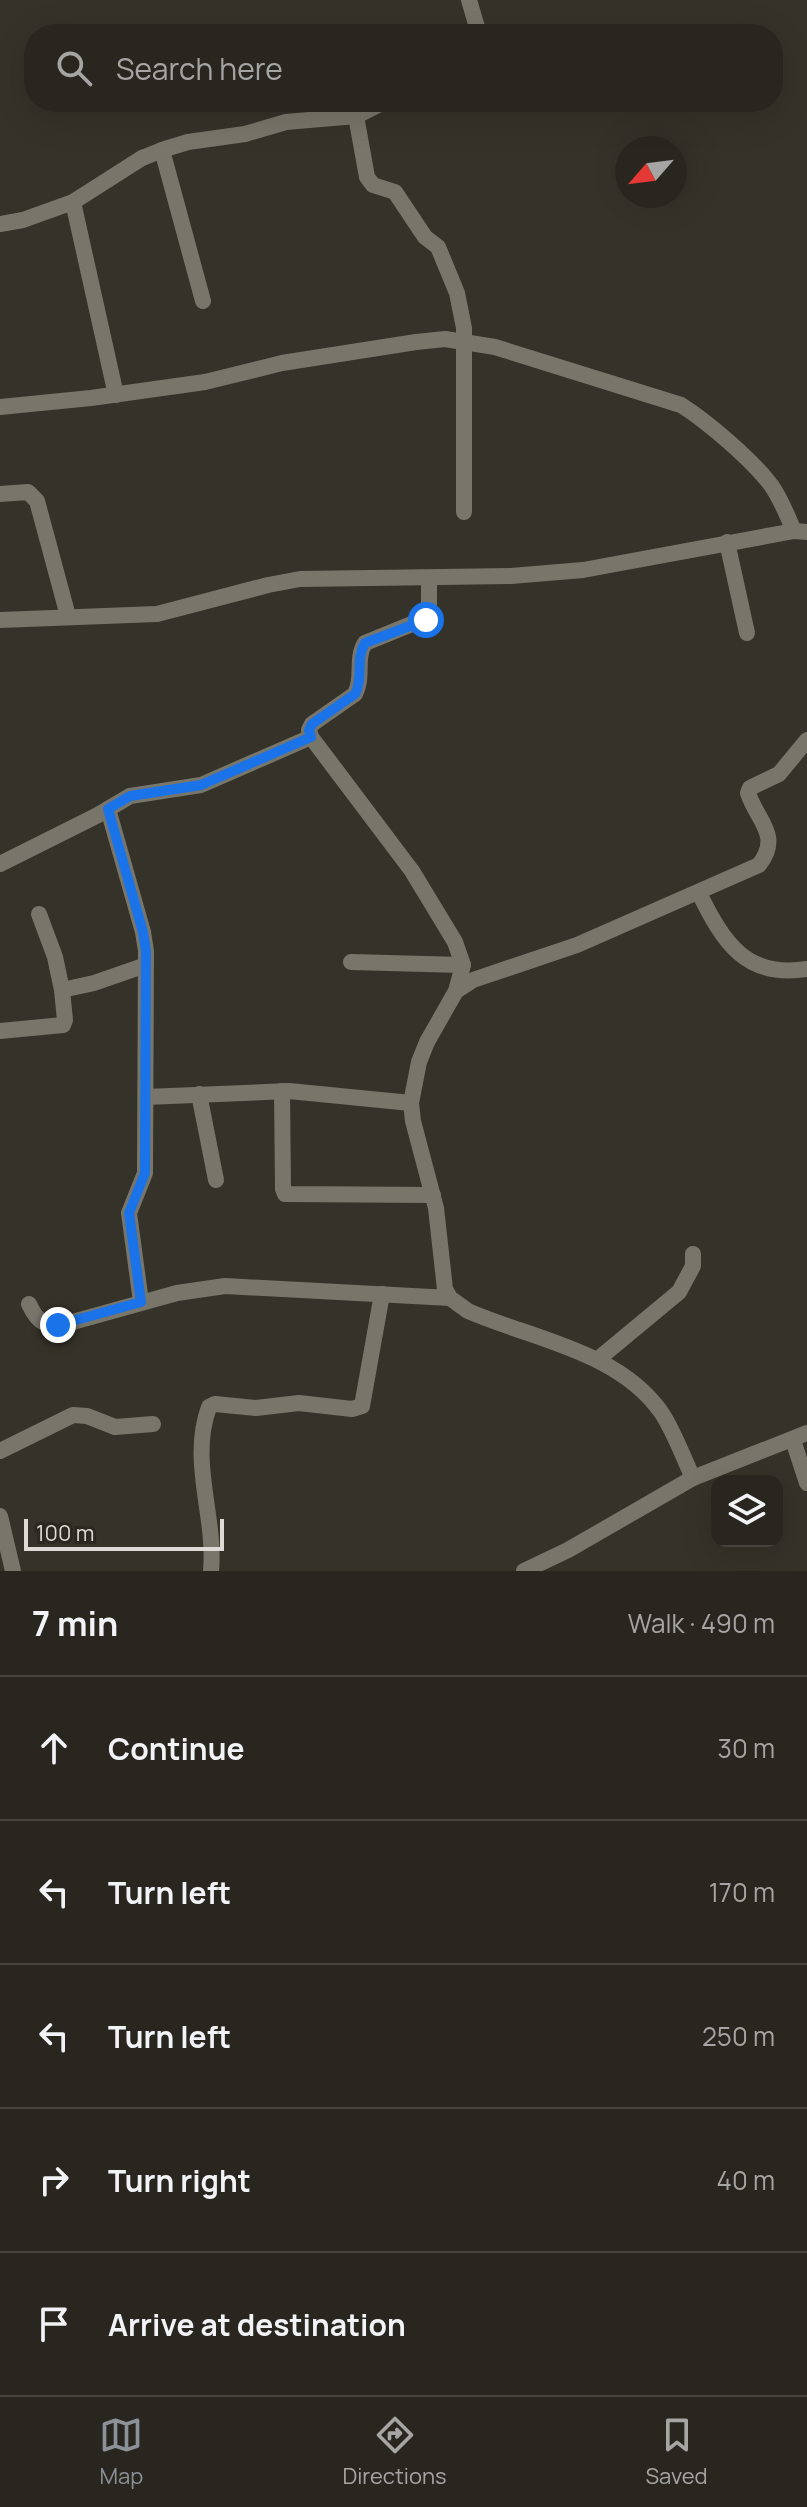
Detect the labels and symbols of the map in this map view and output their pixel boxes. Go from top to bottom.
north arrow [615,136,687,208]
route start [408,602,444,638]
route end [40,1307,76,1343]
scale bar [24,1515,224,1551]

